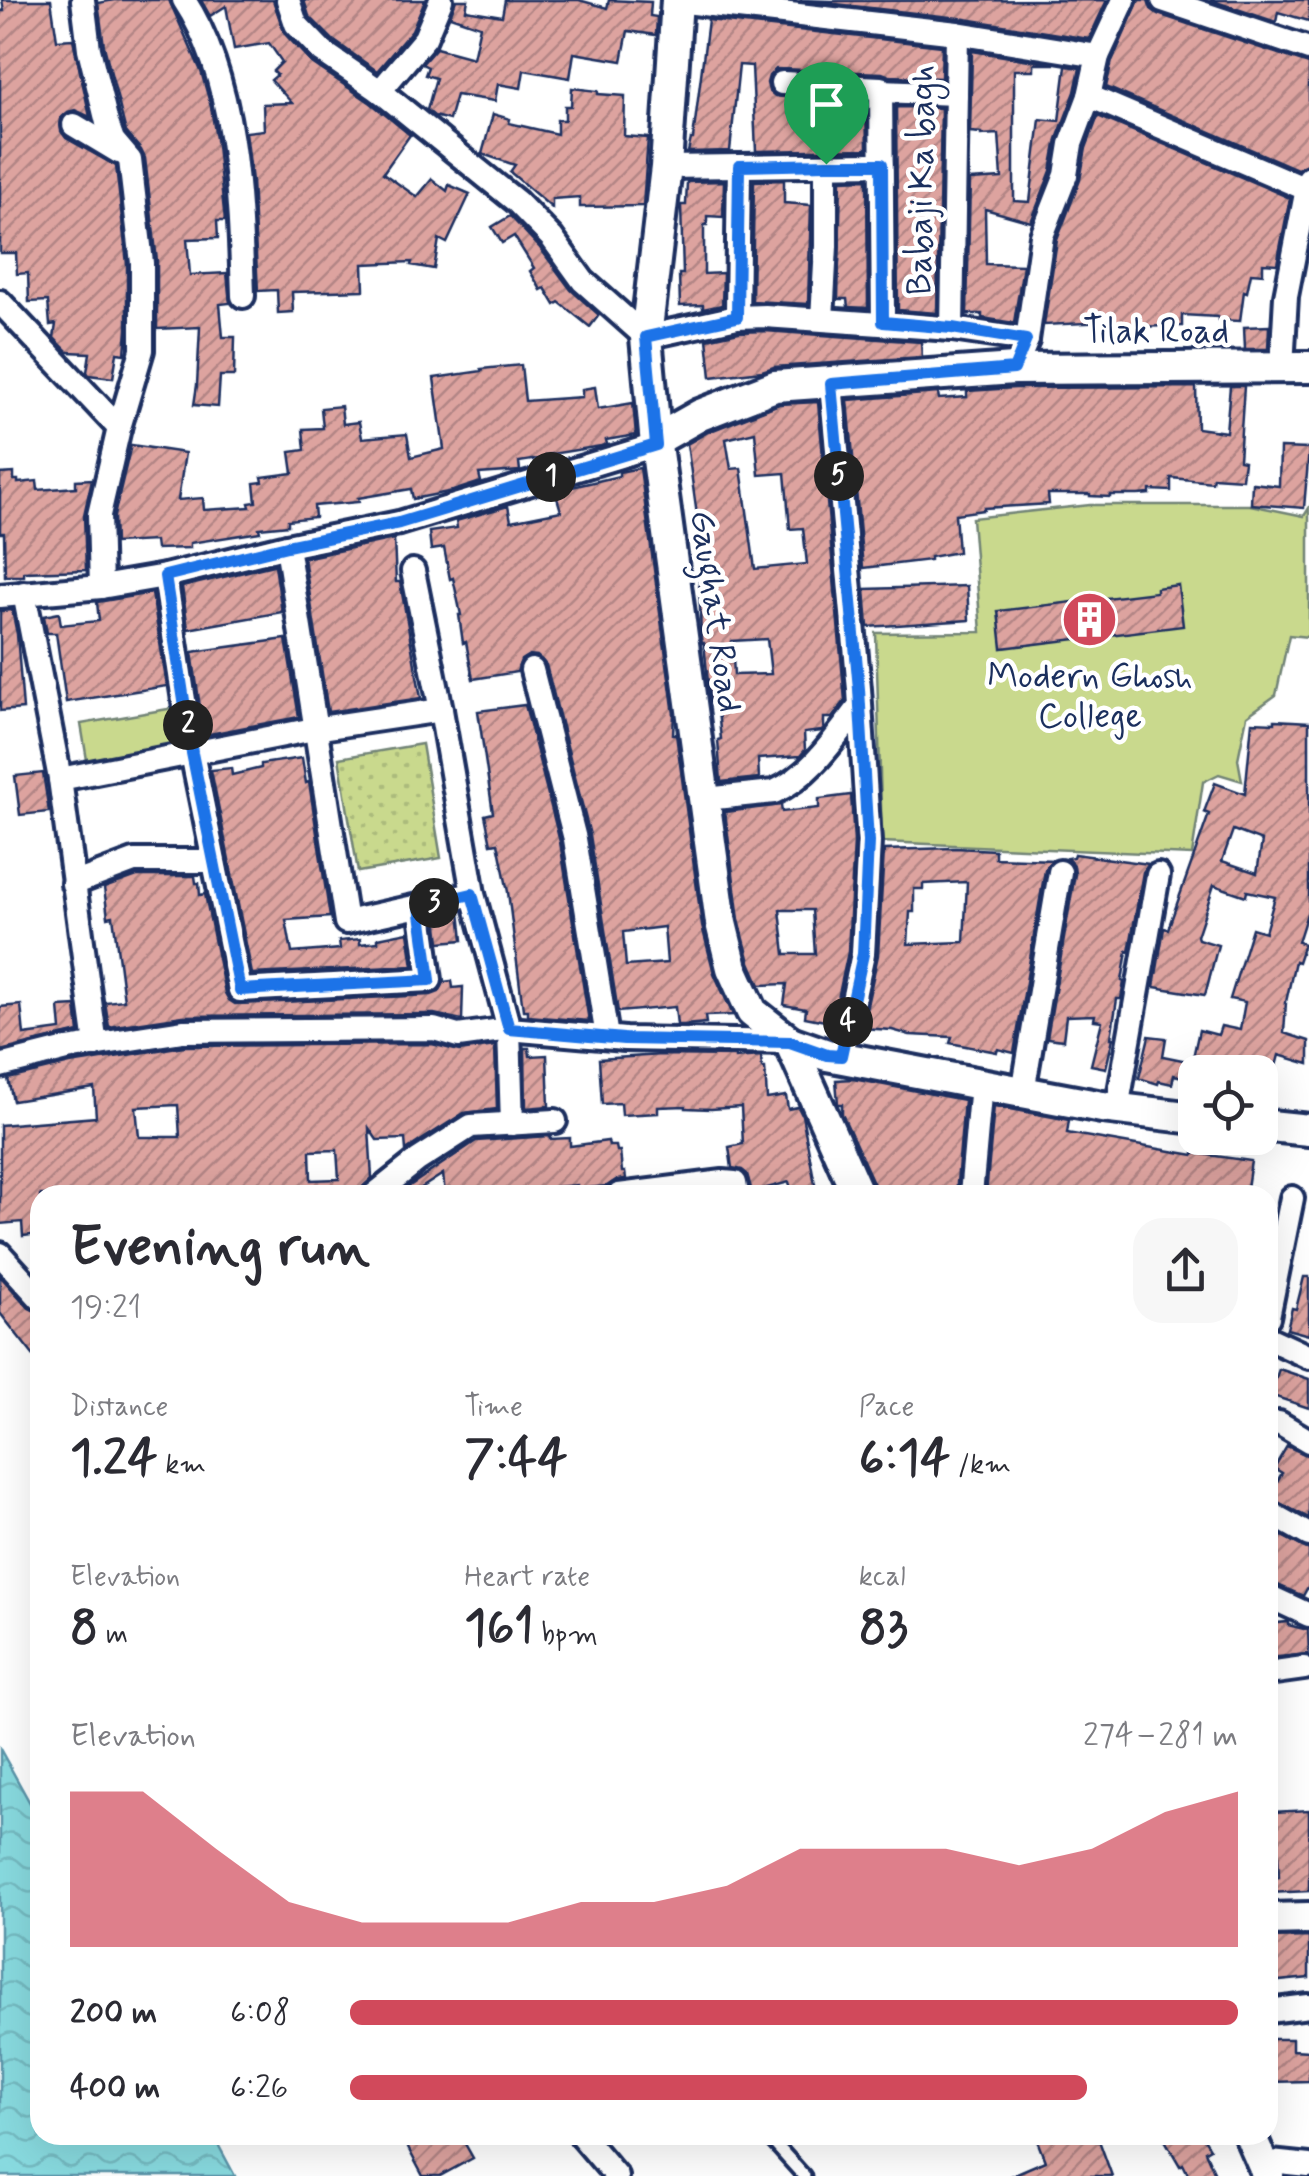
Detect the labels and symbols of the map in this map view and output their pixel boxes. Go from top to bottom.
pin [784,62,869,165]
street label: Babaji Ka bagh [897,64,950,296]
street label: Tilak Road [1083,309,1229,355]
pin: 5 [814,451,864,501]
pin: 1 [526,452,576,502]
street label: Gaughat Road [674,507,752,716]
building icon: Modern Ghosh College [1060,589,1120,649]
place label: Modern Ghosh College [987,654,1193,740]
pin: 2 [163,700,213,750]
pin: 3 [409,878,459,928]
pin: 4 [823,997,873,1047]

